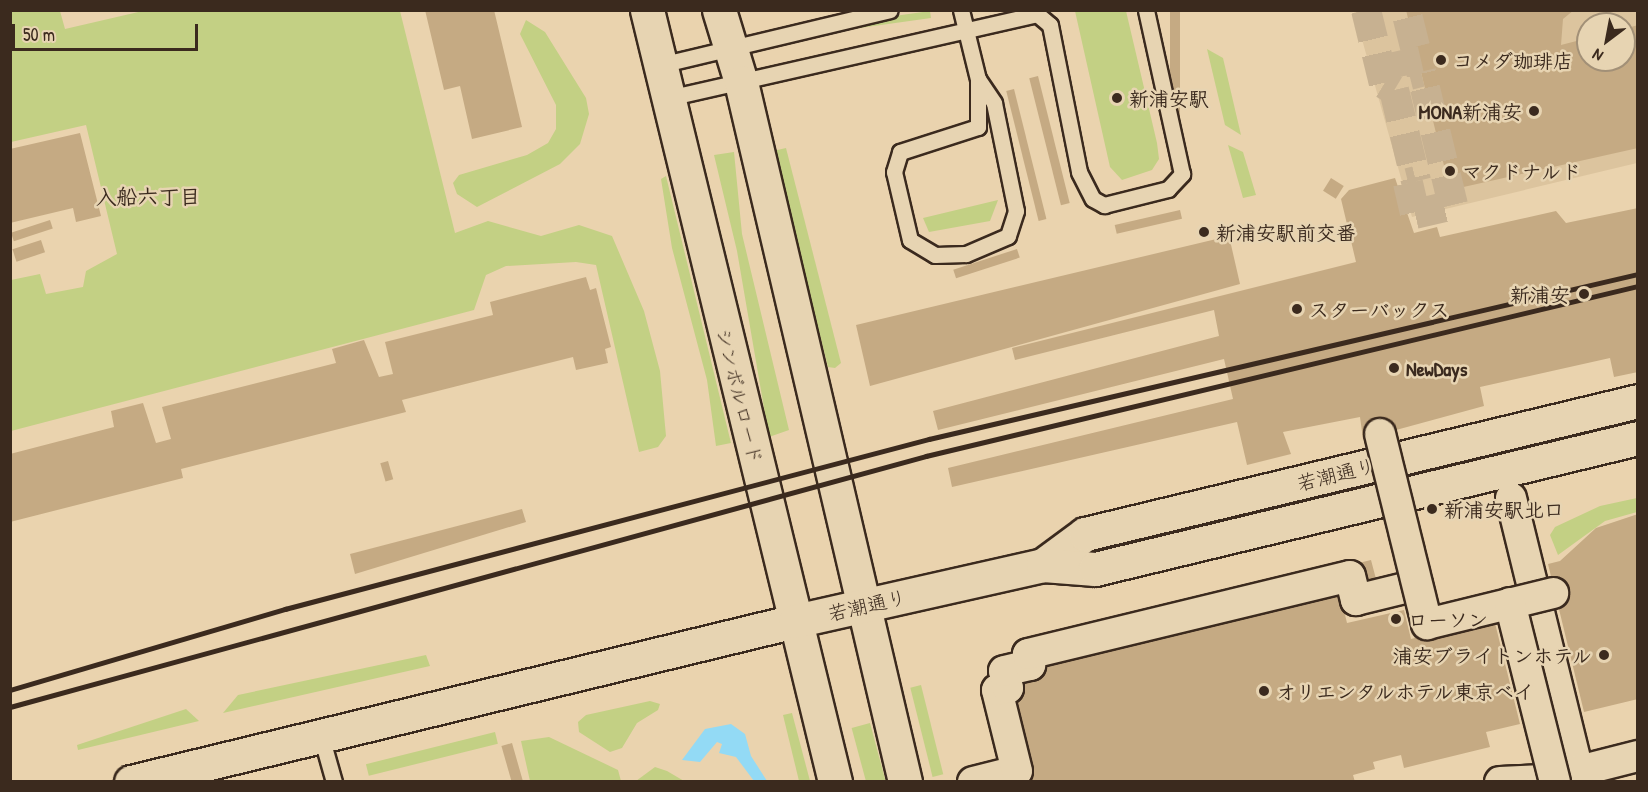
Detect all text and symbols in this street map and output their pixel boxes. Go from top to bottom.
scale bar [15,12,201,50]
north arrow [1576,12,1636,72]
text: 50 m [23,22,55,47]
text: N [1588,44,1607,67]
place label: コメダ珈琲店 [1453,48,1573,72]
marker: コメダ珈琲店 [1434,53,1448,67]
place label: 新浦安駅 [1129,86,1209,110]
marker: 新浦安駅 [1110,91,1124,105]
place label: MONA新浦安 [1419,99,1522,123]
marker: MONA新浦安 [1527,104,1541,118]
place label: マクドナルド [1462,159,1582,183]
marker: マクドナルド [1443,164,1457,178]
district label: 入船六丁目 [96,184,200,210]
place label: 新浦安駅前交番 [1216,220,1356,244]
marker: 新浦安駅前交番 [1197,225,1211,239]
place label: 新浦安 [1510,282,1570,306]
marker: 新浦安 [1575,285,1593,303]
place label: スターバックス [1309,297,1449,321]
marker: スターバックス [1290,302,1304,316]
street label: シンボルロード [711,325,769,467]
place label: NewDays [1406,356,1467,380]
marker: NewDays [1387,361,1401,375]
street label: 若潮通り [1294,453,1378,495]
place label: 新浦安駅北口 [1444,497,1564,521]
marker: 新浦安駅北口 [1425,502,1439,516]
street label: 若潮通り [825,584,909,626]
place label: ローソン [1408,607,1488,631]
marker: ローソン [1389,612,1403,626]
place label: 浦安ブライトンホテル [1392,643,1592,667]
marker: 浦安ブライトンホテル [1597,648,1611,662]
place label: オリエンタルホテル東京ベイ [1276,679,1536,703]
marker: オリエンタルホテル東京ベイ [1257,684,1271,698]

